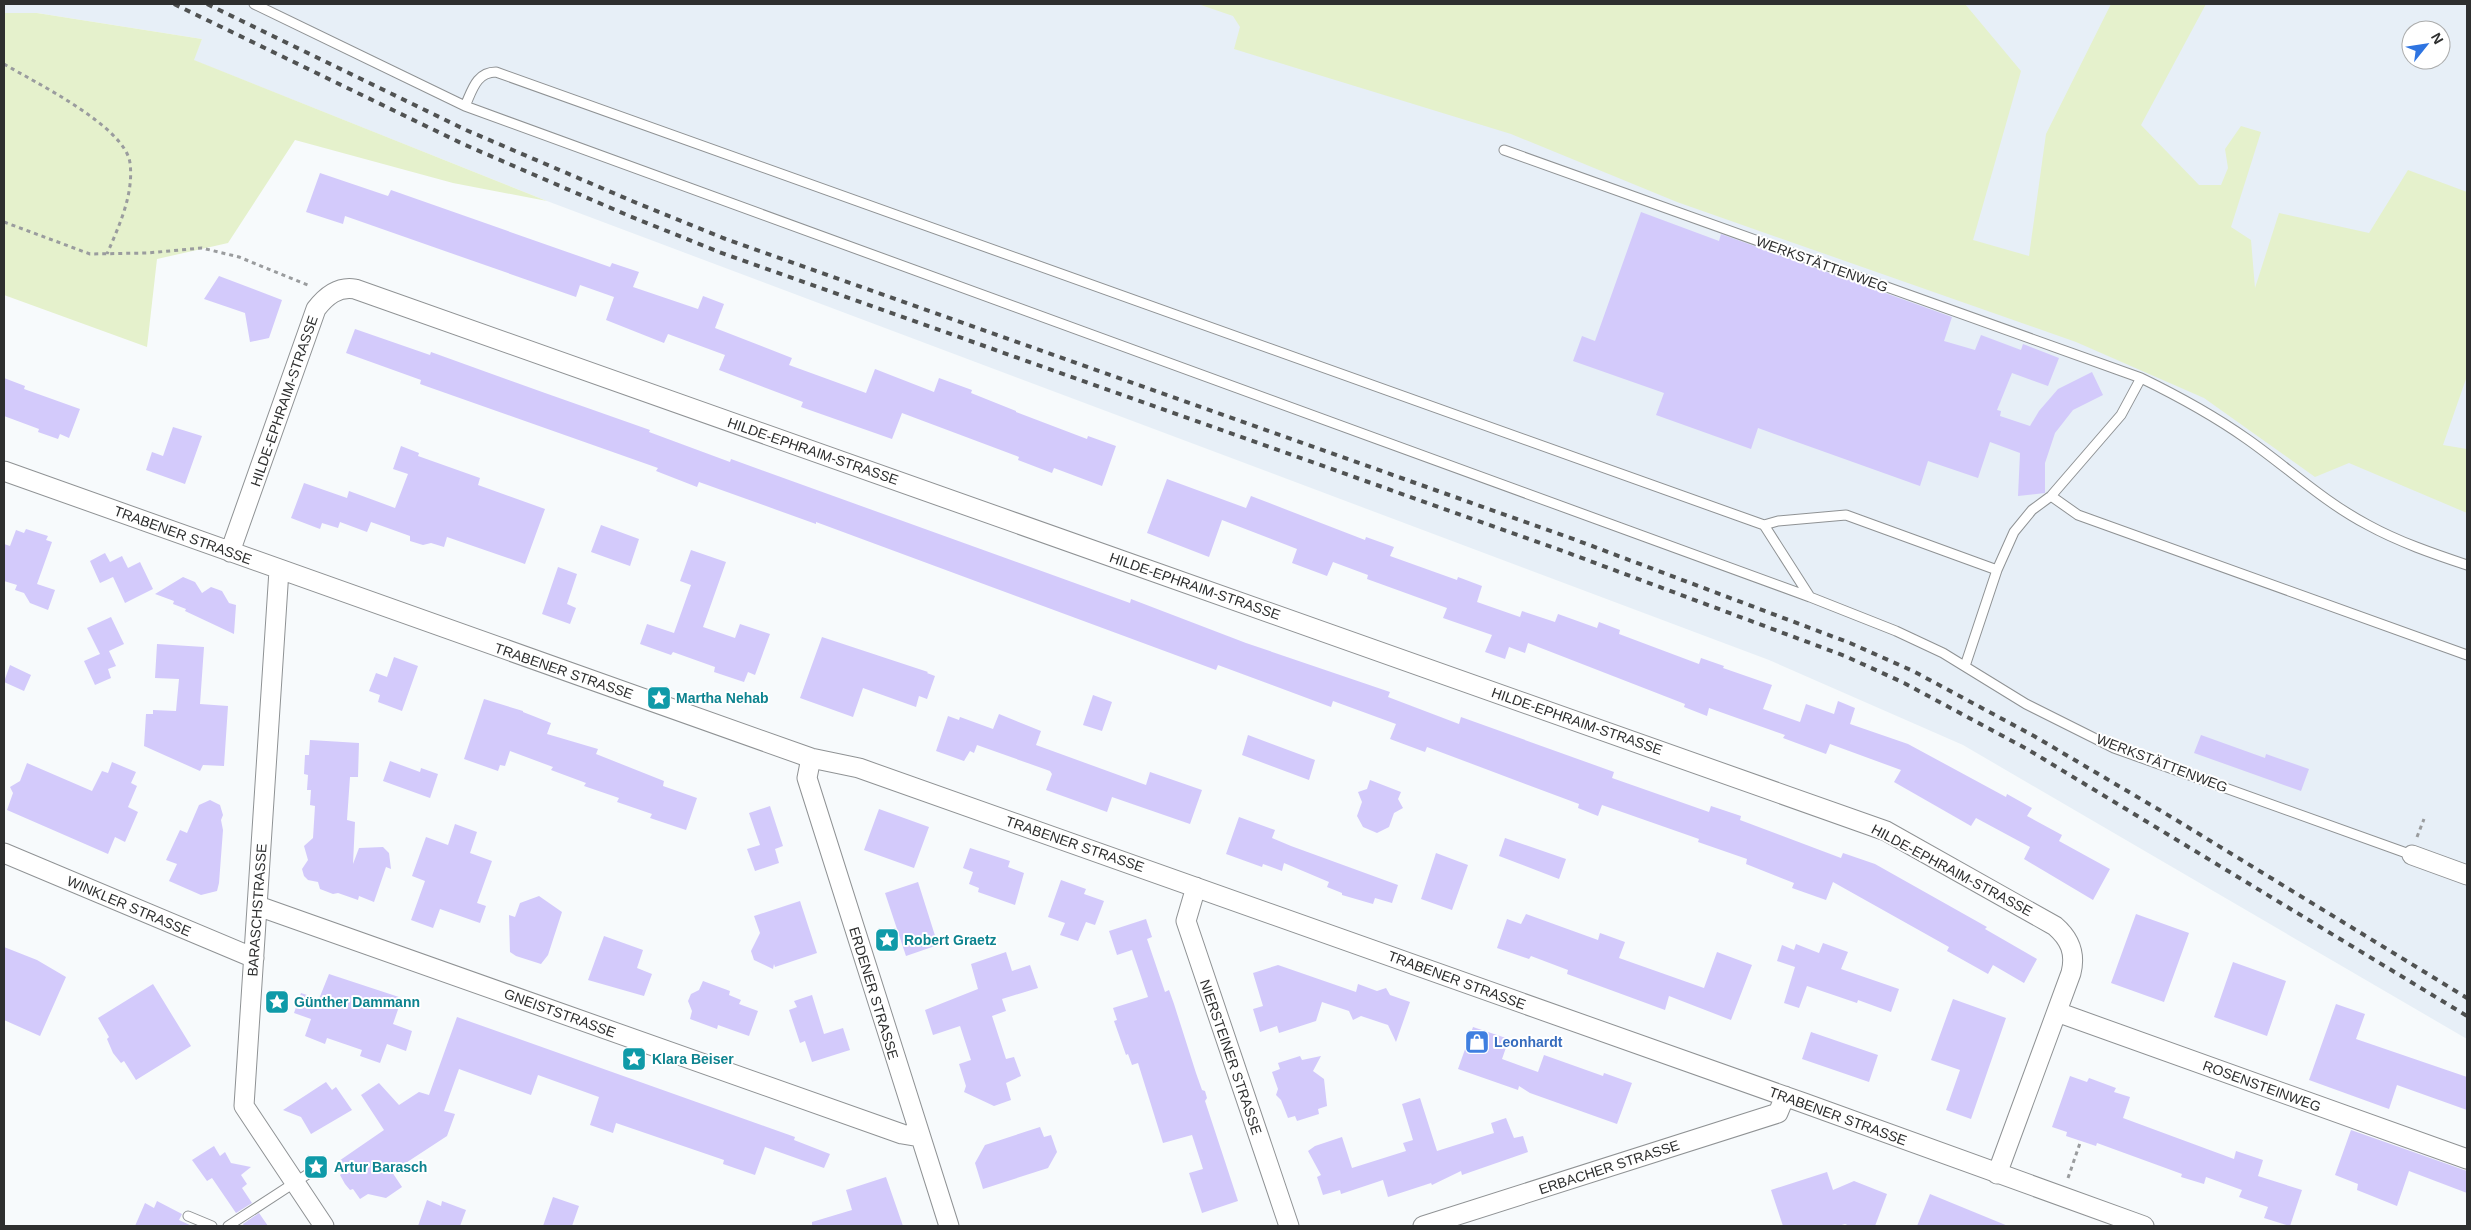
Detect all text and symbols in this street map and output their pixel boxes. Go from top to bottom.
north arrow [2401,20,2451,70]
text: N [2428,30,2447,47]
street label: WERKSTÄTTENWEG [1754,233,1890,295]
street label: HILDE-EPHRAIM-STRASSE [247,313,321,489]
street label: HILDE-EPHRAIM-STRASSE [725,414,901,488]
street label: TRABENER STRASSE [112,503,254,567]
street label: HILDE-EPHRAIM-STRASSE [1107,549,1283,623]
street label: TRABENER STRASSE [493,640,635,702]
street label: HILDE-EPHRAIM-STRASSE [1489,684,1665,758]
place icon: Martha Nehab [646,685,672,711]
place label: Martha Nehab [676,690,769,706]
street label: WERKSTÄTTENWEG [2094,731,2230,795]
street label: TRABENER STRASSE [1004,813,1146,875]
street label: HILDE-EPHRAIM-STRASSE [1869,821,2035,919]
street label: BARASCHSTRASSE [244,843,270,977]
street label: WINKLER STRASSE [65,873,193,939]
street label: ERDENER STRASSE [846,925,902,1061]
place icon: Robert Graetz [874,927,900,953]
place label: Robert Graetz [904,932,997,948]
street label: TRABENER STRASSE [1386,948,1528,1012]
street label: NIERSTEINER STRASSE [1197,977,1265,1137]
street label: GNEISTSTRASSE [502,985,618,1041]
place icon: Günther Dammann [264,989,290,1015]
place label: Günther Dammann [294,994,420,1010]
shop icon: Leonhardt [1464,1029,1490,1055]
place label: Leonhardt [1494,1034,1563,1050]
place icon: Klara Beiser [621,1046,647,1072]
place label: Klara Beiser [652,1051,734,1067]
street label: ROSENSTEINWEG [2201,1057,2323,1115]
street label: TRABENER STRASSE [1767,1084,1909,1148]
street label: ERBACHER STRASSE [1537,1137,1681,1197]
place icon: Artur Barasch [303,1154,329,1180]
place label: Artur Barasch [334,1159,427,1175]

